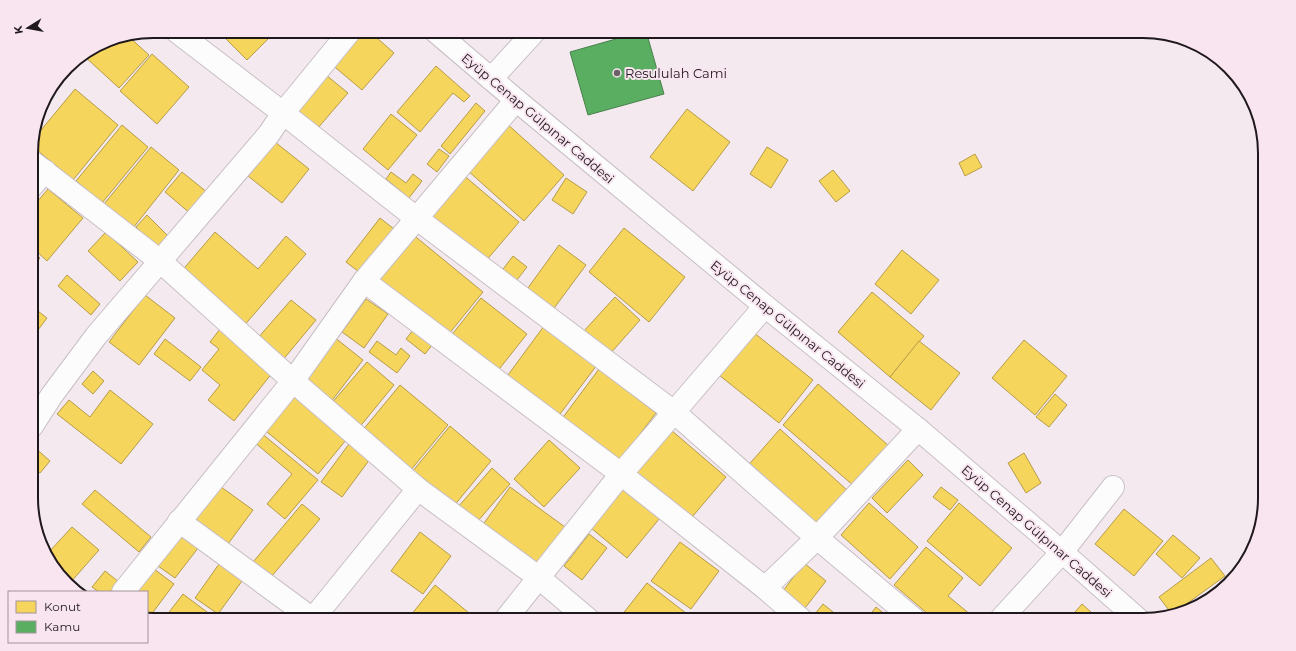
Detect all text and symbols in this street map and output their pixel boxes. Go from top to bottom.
north arrow [8,8,48,48]
text: K [10,24,26,35]
street label: Eyüp Cenap Gülpınar Caddesi [459,50,617,186]
place label: Resululah Cami [625,65,727,81]
marker: Resululah Cami [612,68,622,78]
street label: Eyüp Cenap Gülpınar Caddesi [708,257,868,391]
street label: Eyüp Cenap Gülpınar Caddesi [959,461,1115,601]
legend [8,591,148,643]
text: Konut [44,599,81,614]
text: Kamu [44,619,80,634]

